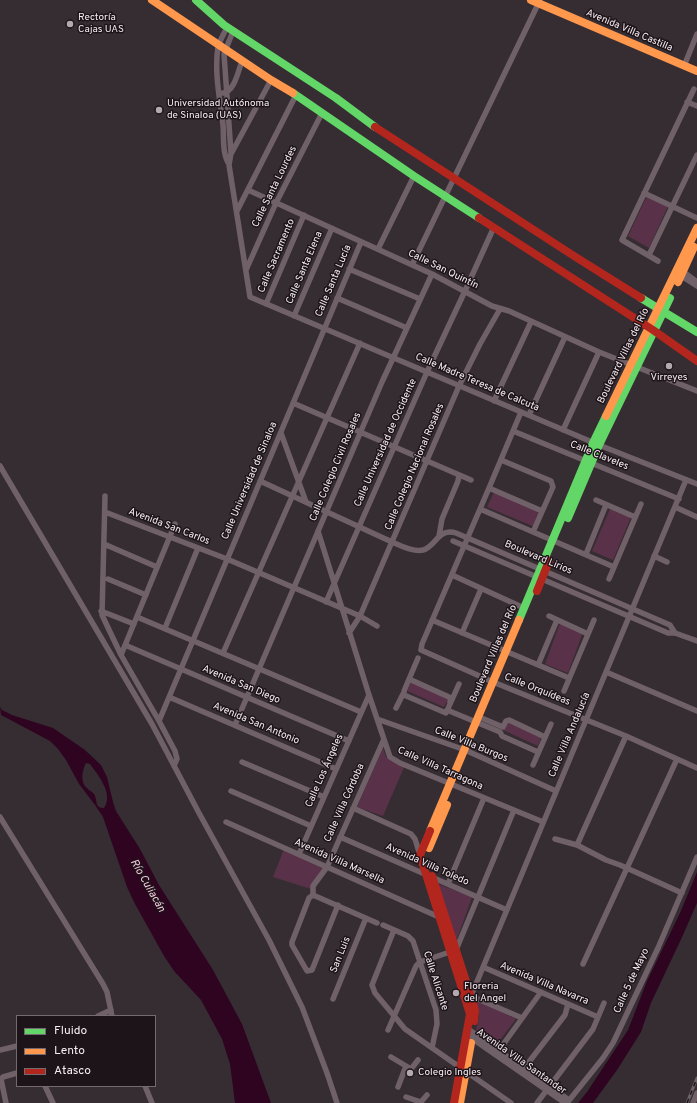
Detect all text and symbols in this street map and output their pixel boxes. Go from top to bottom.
street label: Avenida Villa Castilla [584,7,674,55]
place label: Rectoría Cajas UAS [78,12,124,36]
marker: Rectoría Cajas UAS [65,19,75,29]
place label: Universidad Autónoma de Sinaloa (UAS) [167,98,269,122]
marker: Universidad Autónoma de Sinaloa (UAS) [154,105,164,115]
street label: Calle Santa Lourdes [250,144,300,230]
street label: Calle Sacramento [256,217,298,295]
street label: Calle Santa Elena [284,230,326,306]
street label: Calle Santa Lucía [313,243,355,319]
street label: Calle San Quintín [406,248,480,292]
street label: Boulevard Villas del Río [596,306,652,406]
street label: Calle Madre Teresa de Calcuta [413,351,541,415]
marker: Virreyes [664,361,674,371]
place label: Virreyes [651,372,687,384]
street label: Calle Universidad de Occidente [352,377,420,509]
street label: Calle Colegio Nacional Rosales [383,402,447,532]
street label: Calle Colegio Civil Rosales [308,411,364,523]
street label: Calle Universidad de Sinaloa [220,420,280,542]
street label: Calle Claveles [568,439,630,473]
street label: Avenida San Carlos [127,506,211,548]
street label: Boulevard Lirios [502,538,574,578]
street label: Boulevard Villas del Río [468,603,520,705]
street label: Avenida San Diego [200,663,282,707]
street label: Calle Orquídeas [502,671,572,709]
street label: Calle Villa Andalucía [547,691,593,779]
street label: Avenida San Antonio [211,700,301,748]
street label: Calle Villa Burgos [432,725,510,765]
street label: Calle Los Ángeles [303,733,347,809]
street label: Calle Villa Tarragona [395,745,485,793]
street label: Calle Villa Córdoba [322,762,368,844]
street label: Avenida Villa Marsella [292,837,386,887]
street label: Avenida Villa Toledo [383,841,471,889]
water label: Río Culiacán [127,857,167,915]
street label: San Luis [328,935,354,975]
street label: Calle 5 de Mayo [612,947,652,1015]
street label: Calle Alicante [420,950,450,1012]
street label: Avenida Villa Navarra [498,960,590,1008]
place label: Floreria del Angel [464,981,506,1004]
marker: Floreria del Angel [451,988,461,998]
legend [16,1015,156,1087]
text: Fluido [54,1023,87,1039]
street label: Avenida Villa Santander [474,1026,568,1098]
text: Lento [54,1043,85,1059]
text: Atasco [54,1063,91,1079]
place label: Colegio Ingles [418,1067,481,1079]
marker: Colegio Ingles [405,1068,415,1078]

